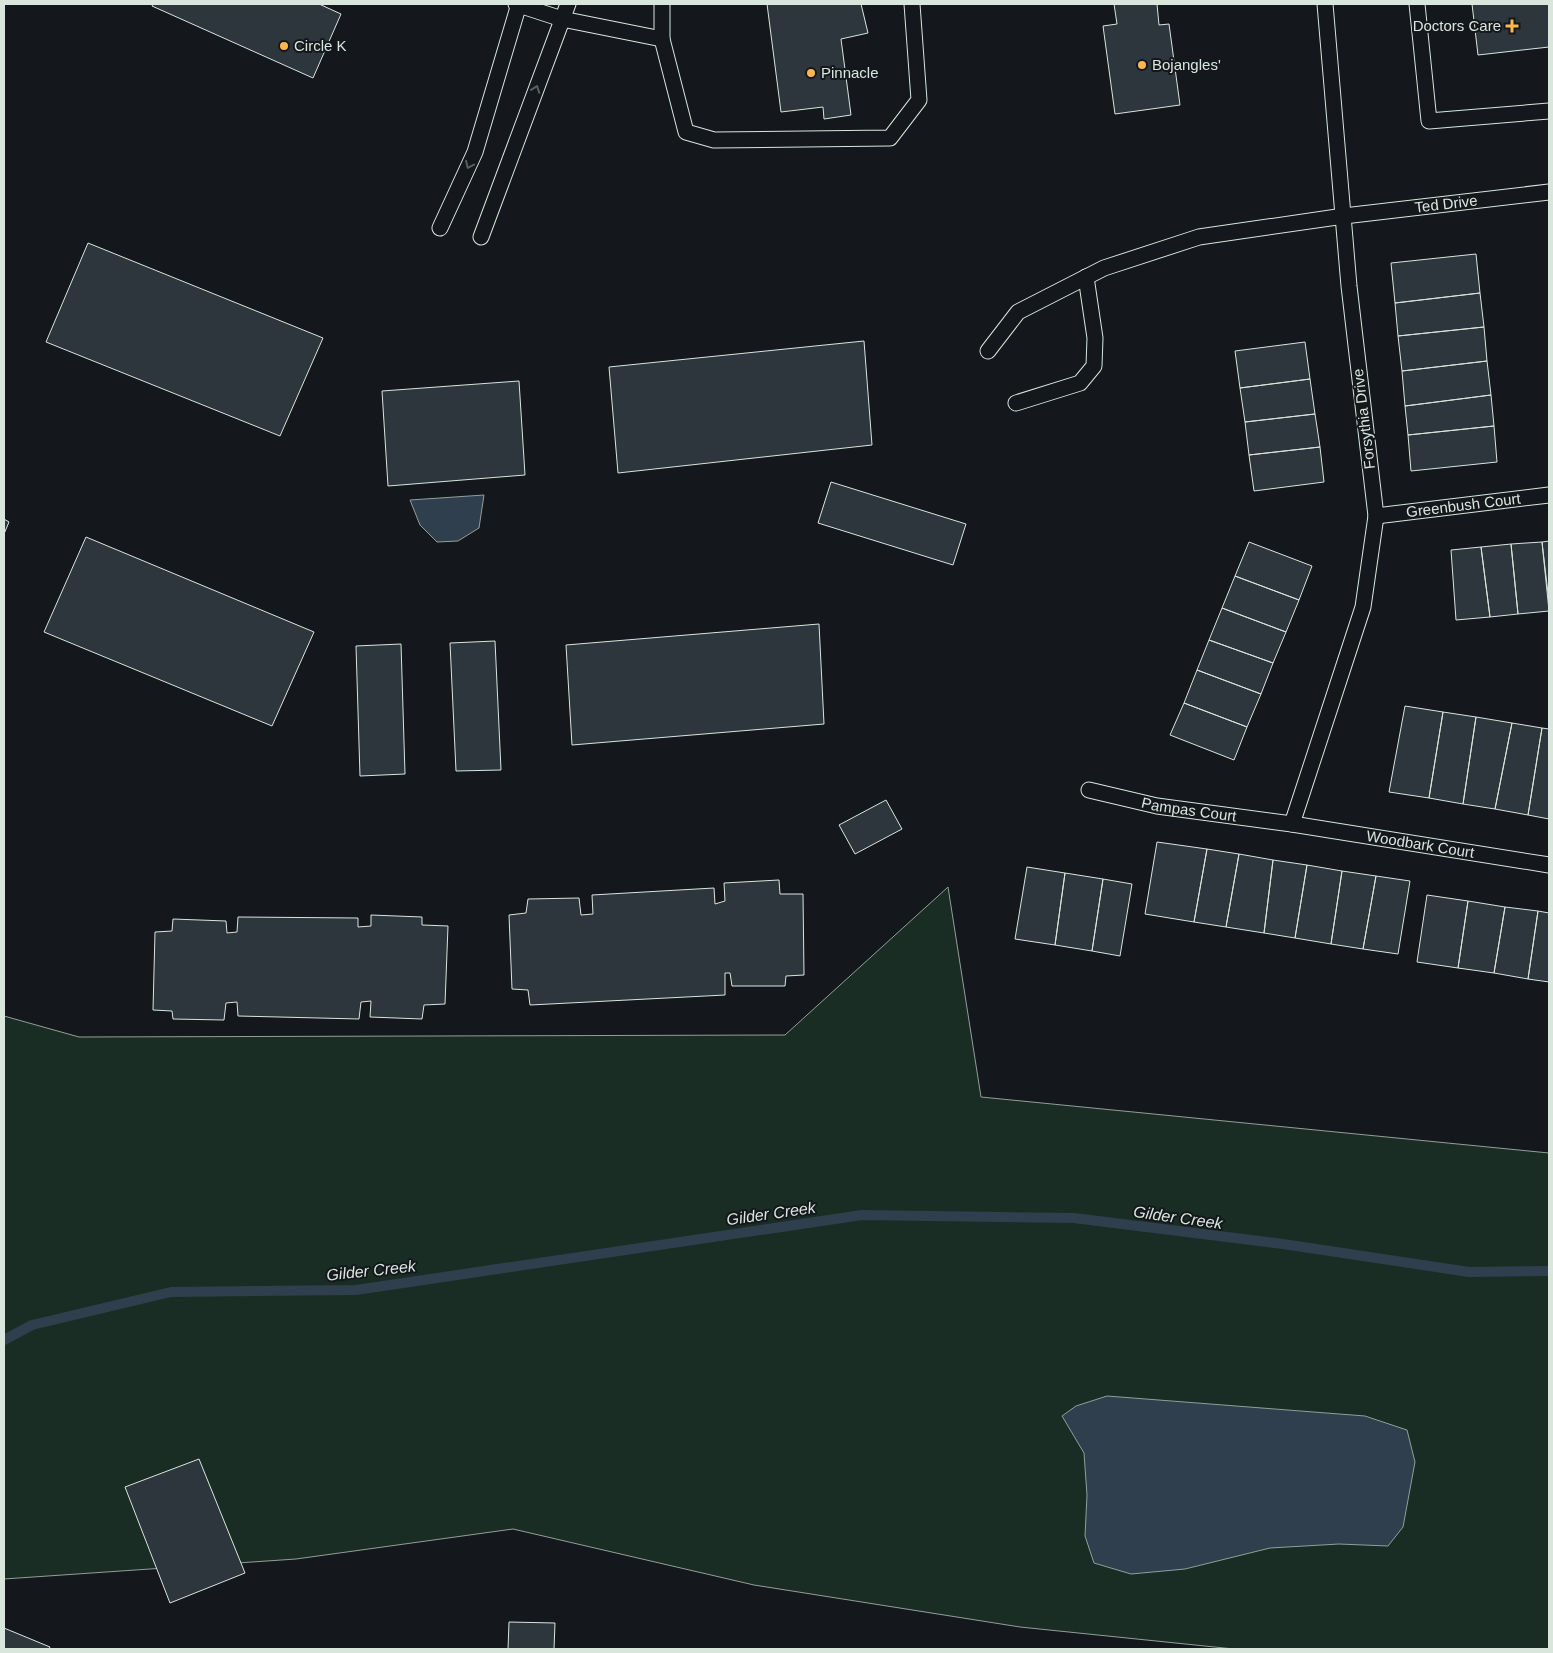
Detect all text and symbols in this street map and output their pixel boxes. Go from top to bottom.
place label: Doctors Care [1413,17,1501,34]
marker: Doctors Care [1505,19,1519,33]
place label: Circle K [294,37,347,54]
marker: Circle K [278,40,290,52]
place label: Bojangles' [1152,56,1221,73]
marker: Bojangles' [1136,59,1148,71]
place label: Pinnacle [821,64,879,81]
marker: Pinnacle [805,67,817,79]
one-way arrow [530,85,540,94]
one-way arrow [465,160,475,169]
street label: Ted Drive [1414,191,1478,216]
street label: Forsythia Drive [1349,368,1378,470]
street label: Greenbush Court [1405,489,1522,520]
street label: Pampas Court [1140,794,1238,825]
street label: Woodbark Court [1365,827,1476,861]
water label: Gilder Creek [725,1199,818,1228]
water label: Gilder Creek [1132,1203,1225,1232]
water label: Gilder Creek [326,1257,418,1284]

